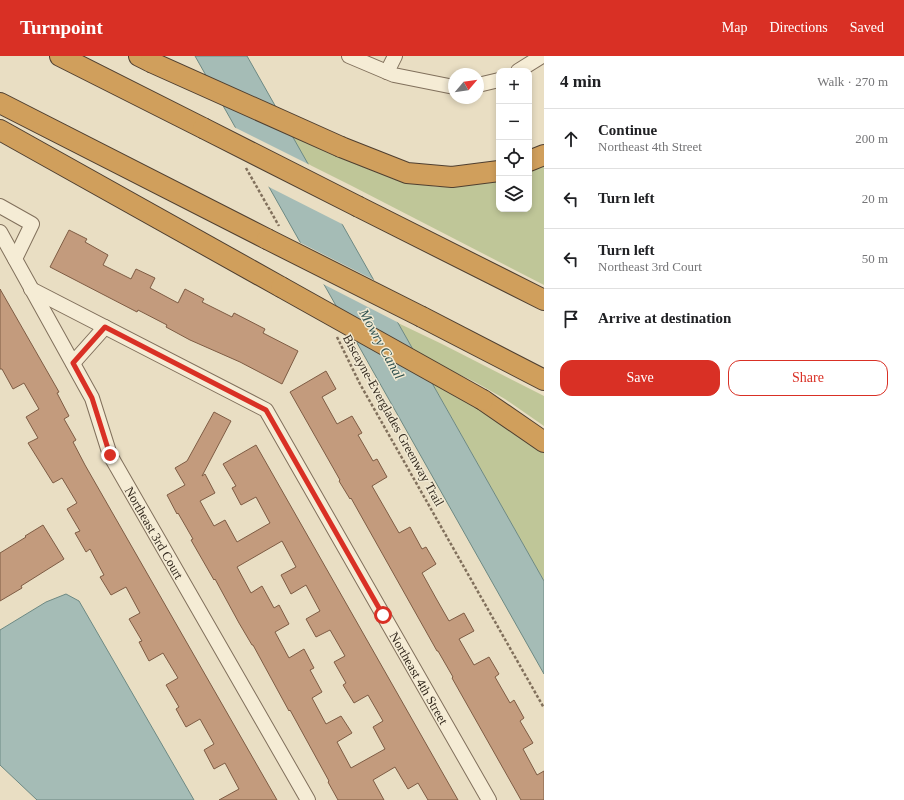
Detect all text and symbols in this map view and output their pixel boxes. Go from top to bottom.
text: Turnpoint [20,17,103,38]
text: Map [722,20,747,35]
text: Directions [769,20,828,35]
text: Saved [850,20,884,35]
north arrow [448,68,484,104]
map controls [496,68,532,212]
button: + [496,68,532,104]
text: 4 min [560,72,601,91]
text: Walk · 270 m [817,74,888,89]
button: − [496,104,532,140]
text: Continue [598,122,657,138]
icon: ahead [560,128,582,150]
text: 200 m [855,131,888,146]
text: Northeast 4th Street [598,139,702,154]
button: locate [496,140,532,176]
button: layers [496,176,532,212]
icon: left [560,188,582,210]
text: Turn left [598,190,655,206]
text: 20 m [862,191,888,206]
text: Turn left [598,242,655,258]
icon: left [560,248,582,270]
text: 50 m [862,251,888,266]
text: Northeast 3rd Court [598,259,702,274]
water label: Mowry Canal [356,306,407,382]
icon: arrive [560,308,582,330]
text: Arrive at destination [598,310,731,326]
street label: Biscayne-Everglades Greenway Trail [340,332,447,509]
button: Save [560,360,720,396]
button: Share [728,360,888,396]
route end [101,446,119,464]
street label: Northeast 3rd Court [122,484,187,582]
route start [374,606,392,624]
street label: Northeast 4th Street [386,629,451,727]

